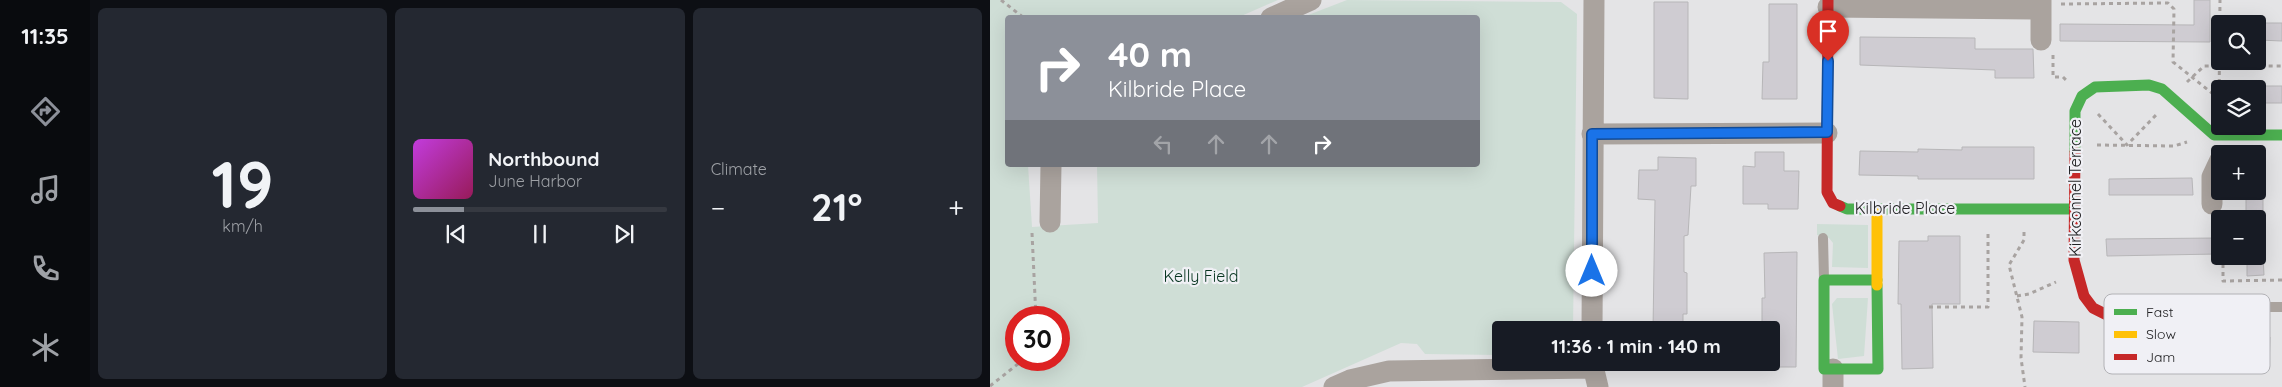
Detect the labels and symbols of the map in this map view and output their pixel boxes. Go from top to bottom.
pin [1807,10,1849,61]
street label: Kirkconnel Terrace [2065,119,2085,257]
street label: Kilbride Place [1855,198,1955,218]
position arrow [1565,244,1617,296]
park label: Kelly Field [1164,266,1238,286]
legend [2104,294,2270,374]
text: Fast [2146,303,2174,321]
speed limit sign: 30 [1005,306,1070,371]
text: Slow [2146,325,2176,343]
text: Jam [2146,348,2175,366]

